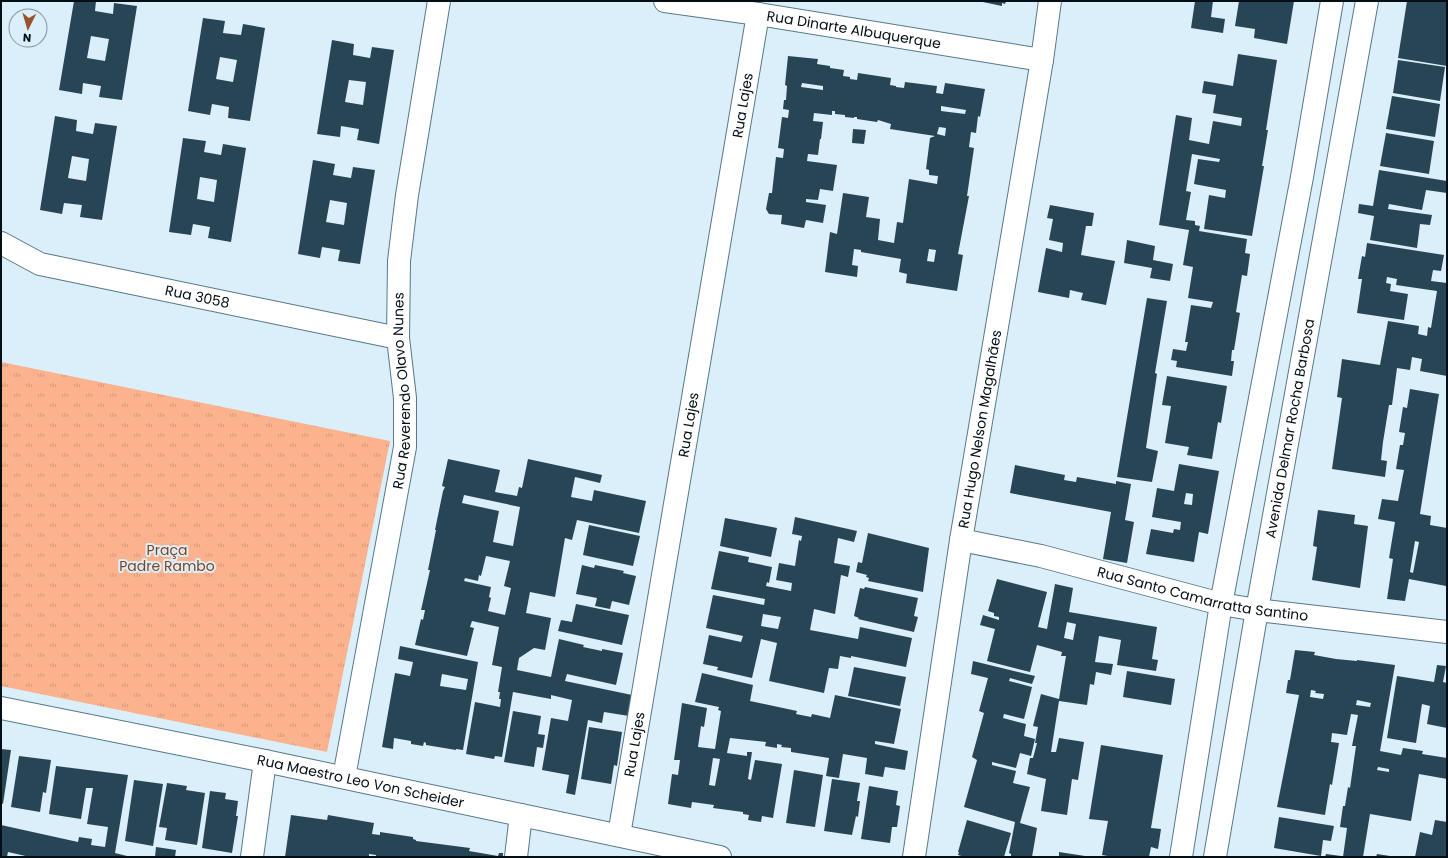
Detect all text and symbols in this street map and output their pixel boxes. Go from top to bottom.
street label: Rua Dinarte Albuquerque [765,6,943,54]
north arrow [8,8,48,48]
text: N [22,30,32,46]
street label: Rua Lajes [727,71,758,139]
street label: Rua 3058 [163,280,232,313]
street label: Rua Reverendo Olavo Nunes [387,292,415,491]
street label: Avenida Delmar Rocha Barbosa [1260,317,1319,540]
street label: Rua Hugo Nelson Magalhães [953,328,1006,530]
street label: Rua Lajes [673,391,704,459]
park label: Praça Padre Rambo [119,540,215,576]
street label: Rua Santo Camarratta Santino [1095,561,1309,626]
street label: Rua Lajes [619,710,650,778]
street label: Rua Maestro Leo Von Scheider [255,750,466,813]

